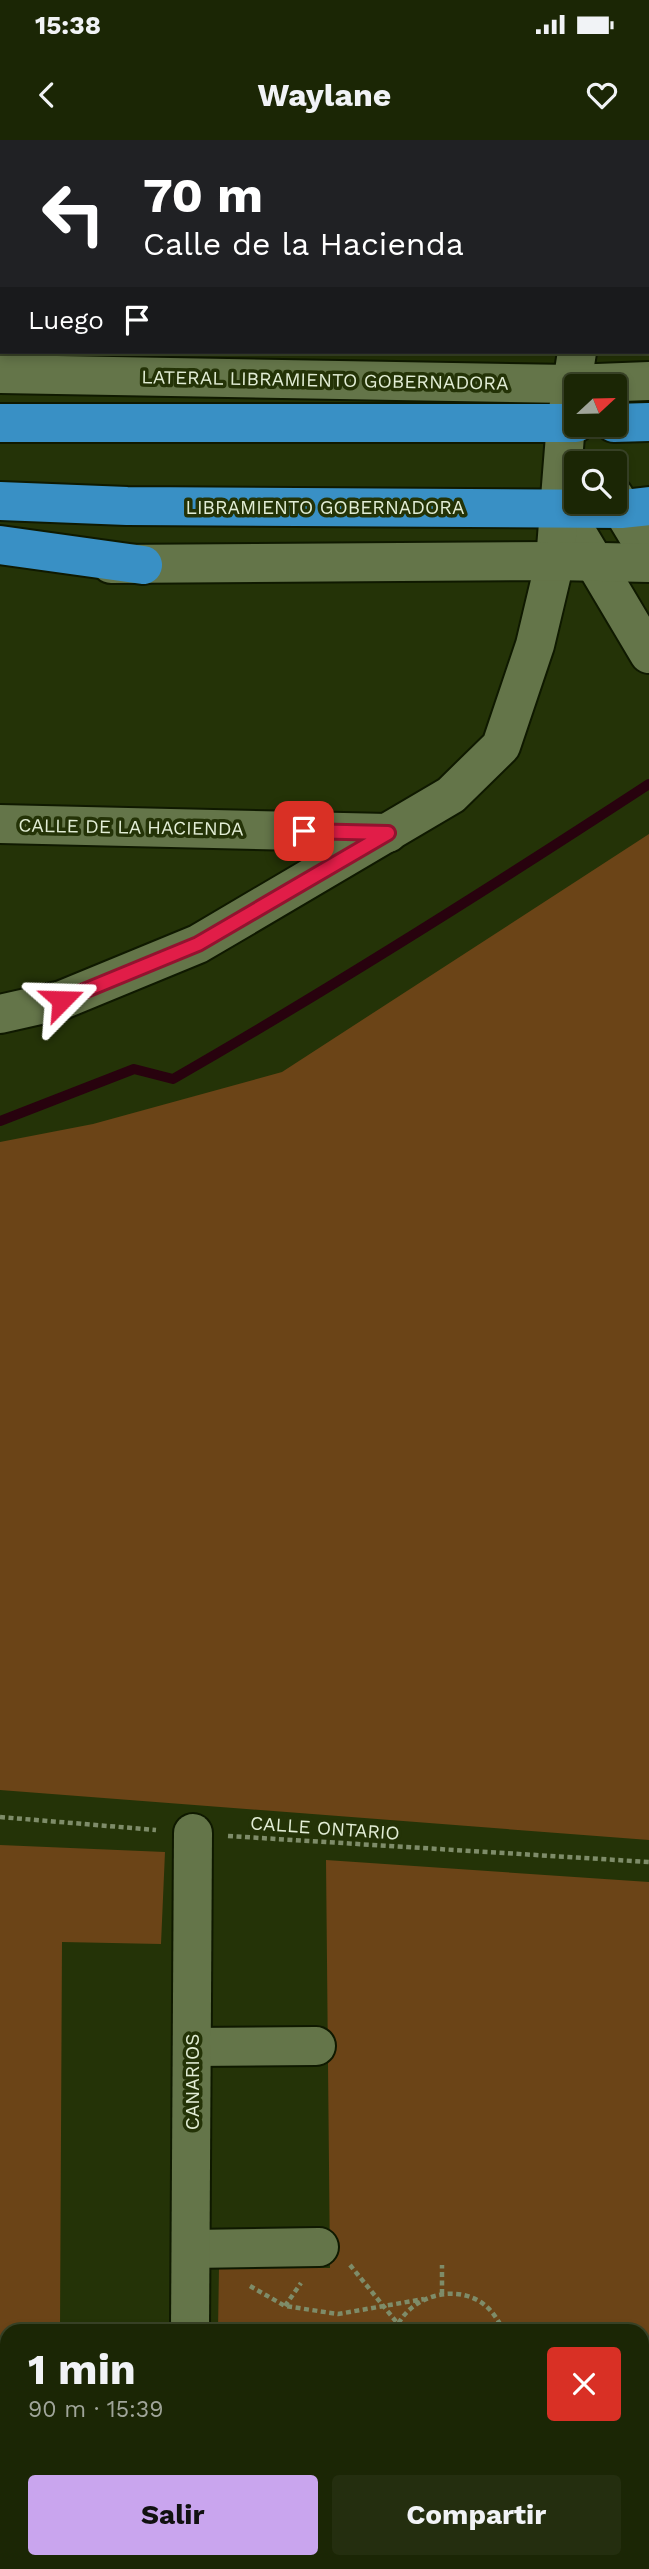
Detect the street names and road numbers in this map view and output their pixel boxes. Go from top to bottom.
street label: LATERAL LIBRAMIENTO GOBERNADORA [141,365,509,395]
street label: LIBRAMIENTO GOBERNADORA [186,496,465,519]
street label: CALLE DE LA HACIENDA [18,814,244,840]
street label: CALLE ONTARIO [249,1811,401,1845]
street label: CANARIOS [181,2034,204,2130]

